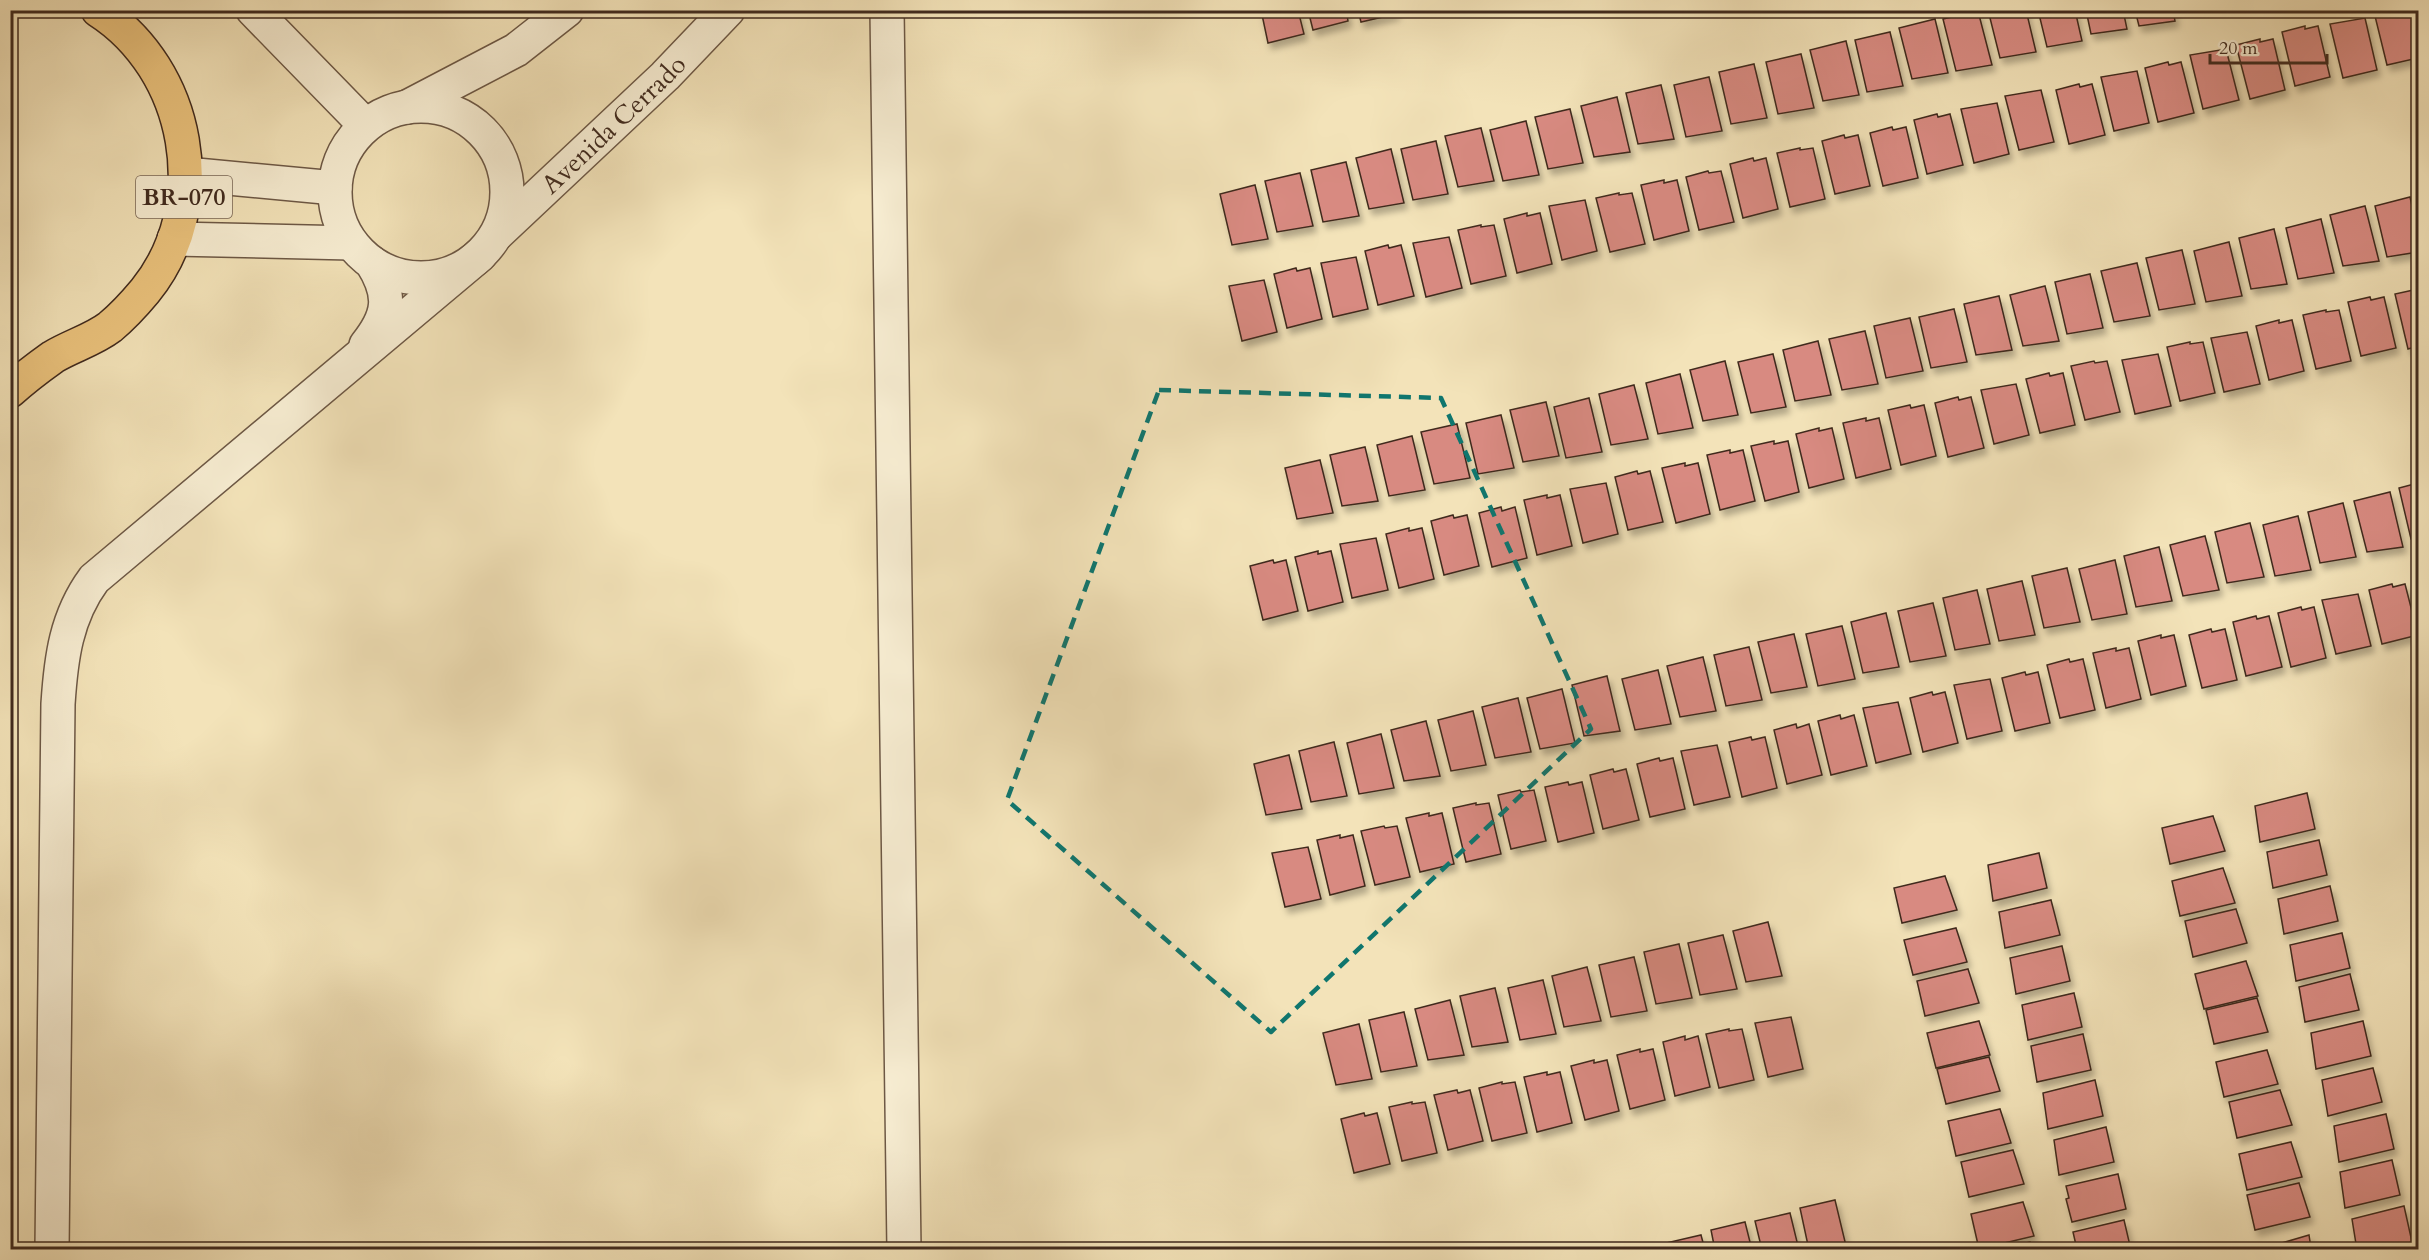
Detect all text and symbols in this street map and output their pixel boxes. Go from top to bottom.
scale bar [2210,27,2327,65]
text: 20 m [2219,36,2258,61]
street label: Avenida Cerrado [534,48,694,202]
road number: BR-070 [136,176,232,218]

